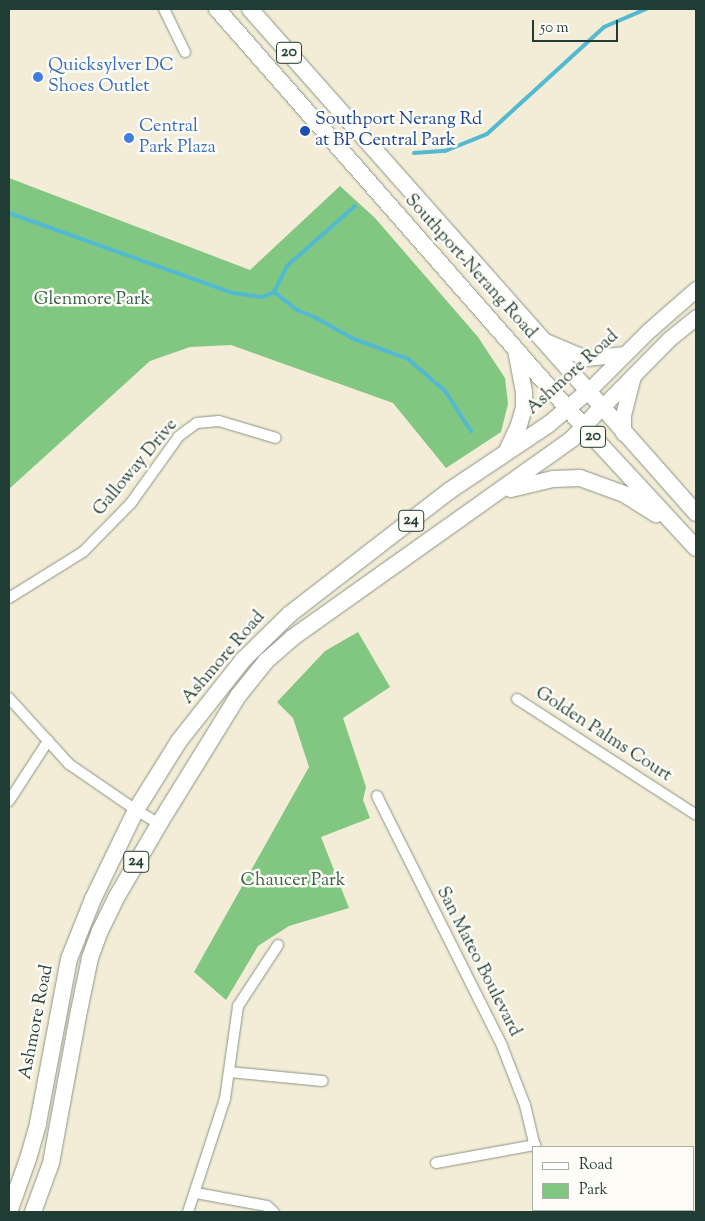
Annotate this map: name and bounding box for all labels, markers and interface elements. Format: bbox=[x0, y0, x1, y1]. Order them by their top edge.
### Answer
scale bar bbox=[535, 10, 621, 42]
text: 50 m bbox=[540, 18, 569, 39]
road number: 20 bbox=[275, 40, 303, 66]
place label: Quicksylver DC Shoes Outlet bbox=[48, 56, 174, 98]
marker: Quicksylver DC Shoes Outlet bbox=[32, 71, 44, 83]
place label: Southport Nerang Rd at BP Central Park bbox=[315, 110, 482, 152]
place label: Central Park Plaza bbox=[139, 117, 216, 160]
marker: Southport Nerang Rd at BP Central Park bbox=[299, 125, 311, 137]
marker: Central Park Plaza bbox=[123, 132, 135, 144]
street label: Southport-Nerang Road bbox=[399, 190, 541, 344]
park label: Glenmore Park bbox=[34, 289, 150, 311]
street label: Ashmore Road bbox=[523, 326, 623, 420]
street label: Galloway Drive bbox=[89, 415, 183, 521]
road number: 20 bbox=[579, 424, 607, 451]
road number: 24 bbox=[397, 508, 425, 534]
street label: Ashmore Road bbox=[178, 607, 270, 709]
street label: Golden Palms Court bbox=[531, 683, 675, 787]
road number: 24 bbox=[122, 849, 150, 876]
park label: Chaucer Park bbox=[240, 870, 346, 892]
street label: San Mateo Boulevard bbox=[431, 883, 525, 1041]
street label: Ashmore Road bbox=[15, 963, 59, 1081]
legend bbox=[532, 1146, 695, 1211]
text: Road bbox=[579, 1155, 613, 1176]
text: Park bbox=[579, 1180, 608, 1201]

